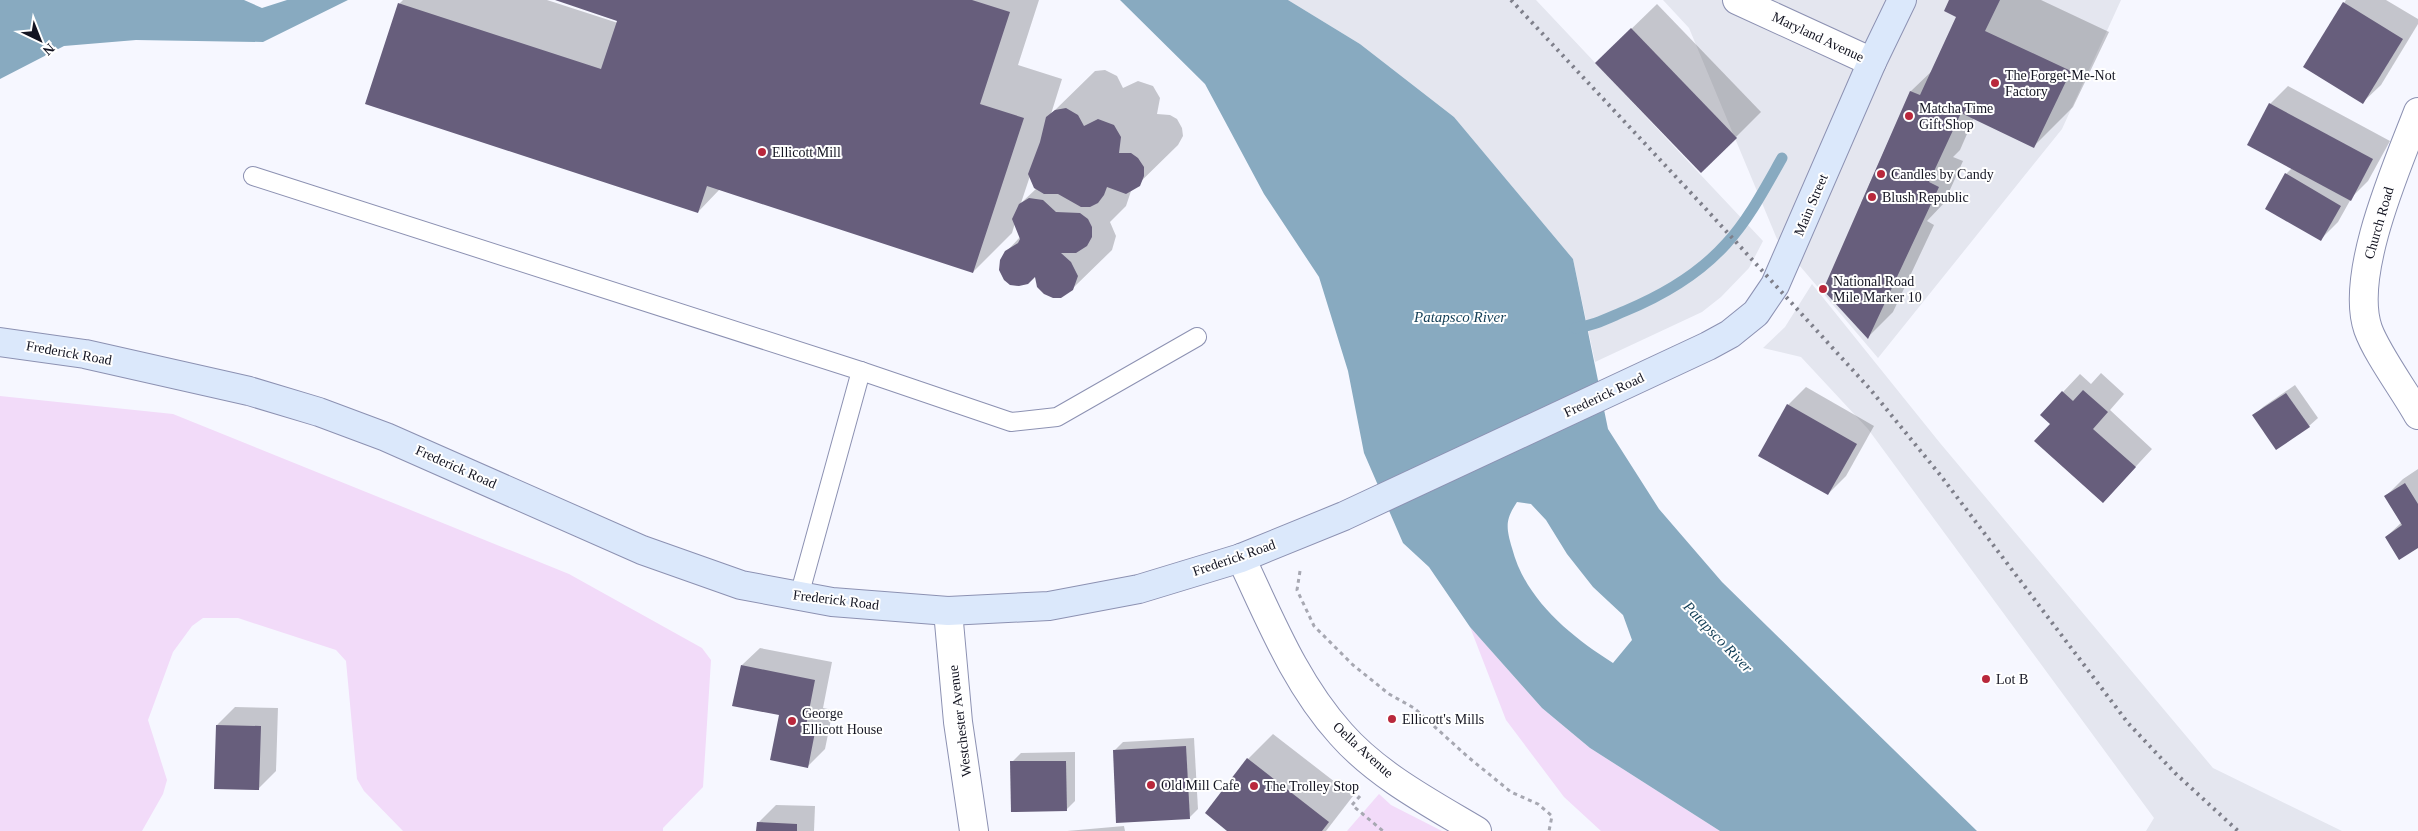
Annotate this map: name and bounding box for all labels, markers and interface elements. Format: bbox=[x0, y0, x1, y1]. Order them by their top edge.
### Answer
street label: Maryland Avenue bbox=[1770, 9, 1866, 65]
north arrow bbox=[15, 15, 65, 65]
text: N bbox=[40, 40, 57, 58]
place label: The Forget-Me-Not Factory bbox=[2005, 68, 2116, 99]
marker: The Forget-Me-Not Factory bbox=[1989, 77, 2001, 89]
place label: Matcha Time Gift Shop bbox=[1919, 101, 1993, 132]
marker: Matcha Time Gift Shop bbox=[1903, 110, 1915, 122]
place label: Ellicott Mill bbox=[772, 145, 841, 160]
marker: Ellicott Mill bbox=[756, 146, 768, 158]
place label: Candles by Candy bbox=[1891, 167, 1994, 182]
marker: Candles by Candy bbox=[1875, 168, 1887, 180]
street label: Main Street bbox=[1791, 172, 1831, 238]
street label: Church Road bbox=[2362, 185, 2396, 261]
place label: Blush Republic bbox=[1882, 190, 1969, 205]
marker: Blush Republic bbox=[1866, 191, 1878, 203]
place label: National Road Mile Marker 10 bbox=[1833, 274, 1922, 305]
marker: National Road Mile Marker 10 bbox=[1817, 283, 1829, 295]
water label: Patapsco River bbox=[1413, 309, 1506, 325]
street label: Frederick Road bbox=[25, 338, 113, 368]
street label: Frederick Road bbox=[1562, 370, 1646, 420]
street label: Frederick Road bbox=[413, 443, 499, 491]
street label: Frederick Road bbox=[1191, 537, 1277, 579]
street label: Frederick Road bbox=[792, 587, 880, 613]
water label: Patapsco River bbox=[1680, 598, 1756, 676]
street label: Westchester Avenue bbox=[946, 664, 974, 778]
place label: Lot B bbox=[1996, 672, 2028, 687]
marker: Lot B bbox=[1980, 673, 1992, 685]
place label: George Ellicott House bbox=[802, 706, 883, 737]
place label: Ellicott's Mills bbox=[1402, 712, 1484, 727]
marker: Ellicott's Mills bbox=[1386, 713, 1398, 725]
marker: George Ellicott House bbox=[786, 715, 798, 727]
street label: Oella Avenue bbox=[1330, 719, 1396, 781]
place label: Old Mill Cafe bbox=[1161, 778, 1240, 793]
marker: Old Mill Cafe bbox=[1145, 779, 1157, 791]
place label: The Trolley Stop bbox=[1264, 779, 1359, 794]
marker: The Trolley Stop bbox=[1248, 780, 1260, 792]

